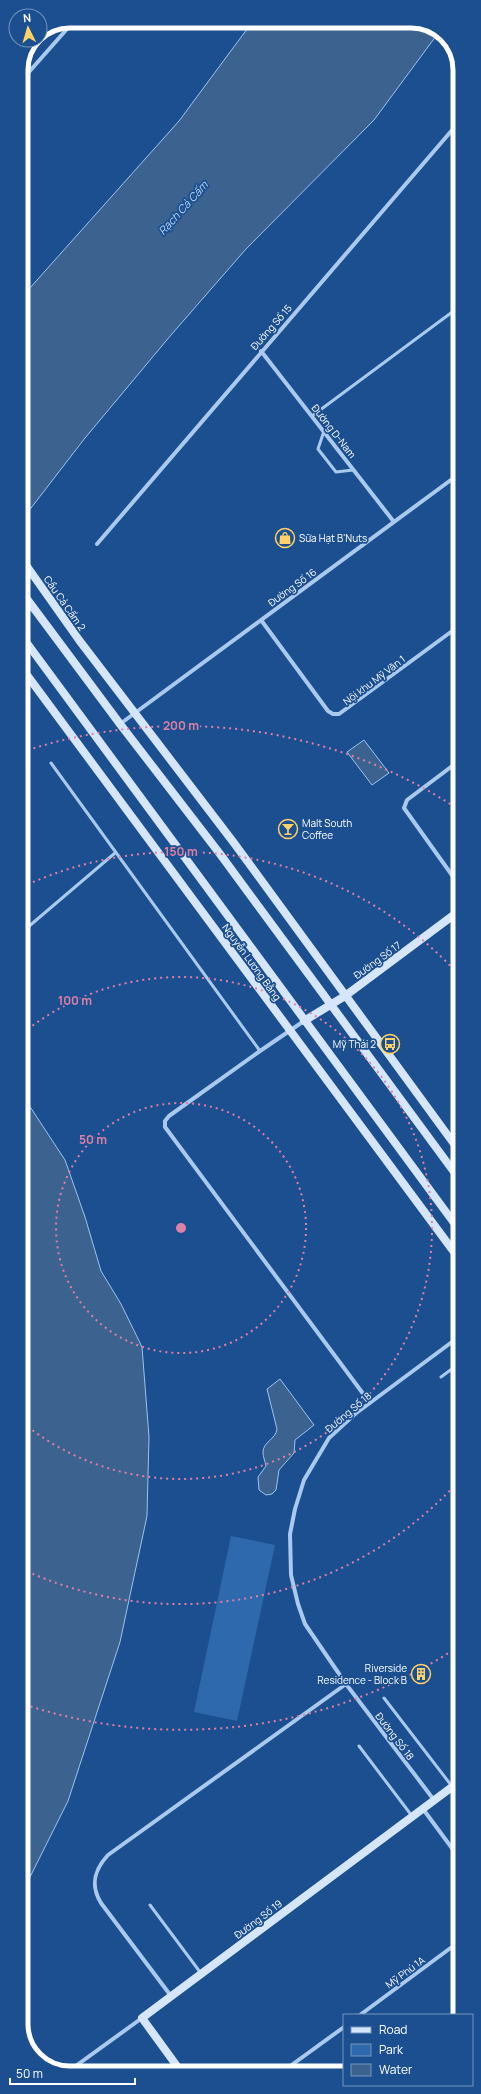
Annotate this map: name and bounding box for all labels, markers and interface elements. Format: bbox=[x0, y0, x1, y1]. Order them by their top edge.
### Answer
north arrow bbox=[8, 8, 48, 48]
text: N bbox=[22, 10, 32, 25]
water label: Rạch Cả Cấm bbox=[155, 177, 211, 238]
street label: Đường Số 15 bbox=[247, 301, 295, 353]
street label: Đường D-Nam bbox=[309, 401, 359, 461]
shop icon: Sữa Hạt B'Nuts bbox=[274, 527, 296, 549]
place label: Sữa Hạt B'Nuts bbox=[299, 531, 367, 545]
street label: Đường Số 16 bbox=[265, 565, 319, 609]
street label: Cầu Cả Cấm 2 bbox=[41, 573, 89, 634]
street label: Nội khu Mỹ Văn 1 bbox=[340, 652, 408, 708]
text: 200 m bbox=[163, 717, 199, 734]
place label: Malt South Coffee bbox=[302, 816, 352, 842]
bar icon: Malt South Coffee bbox=[277, 818, 299, 840]
text: 150 m bbox=[164, 843, 198, 860]
street label: Nguyễn Lương Bằng bbox=[219, 921, 285, 1003]
street label: Đường Số 17 bbox=[350, 938, 404, 982]
text: 100 m bbox=[58, 992, 92, 1009]
bus stop icon: Mỹ Thái 2 bbox=[379, 1033, 401, 1055]
place label: Mỹ Thái 2 bbox=[333, 1037, 376, 1051]
text: 50 m bbox=[79, 1131, 107, 1148]
centre of rings bbox=[174, 1221, 188, 1235]
street label: Đường Số 18 bbox=[322, 1388, 374, 1435]
place label: Riverside Residence - Block B bbox=[317, 1661, 407, 1687]
building icon: Riverside Residence - Block B bbox=[410, 1663, 432, 1685]
street label: Đường Số 18 bbox=[372, 1709, 418, 1763]
street label: Đường Số 19 bbox=[231, 1896, 285, 1942]
street label: Mỹ Phú 1A bbox=[382, 1952, 428, 1991]
legend bbox=[343, 2014, 473, 2086]
text: Road bbox=[379, 2021, 407, 2038]
text: Park bbox=[379, 2041, 404, 2058]
scale bar bbox=[10, 2060, 135, 2086]
text: Water bbox=[379, 2061, 413, 2078]
text: 50 m bbox=[16, 2065, 43, 2082]

